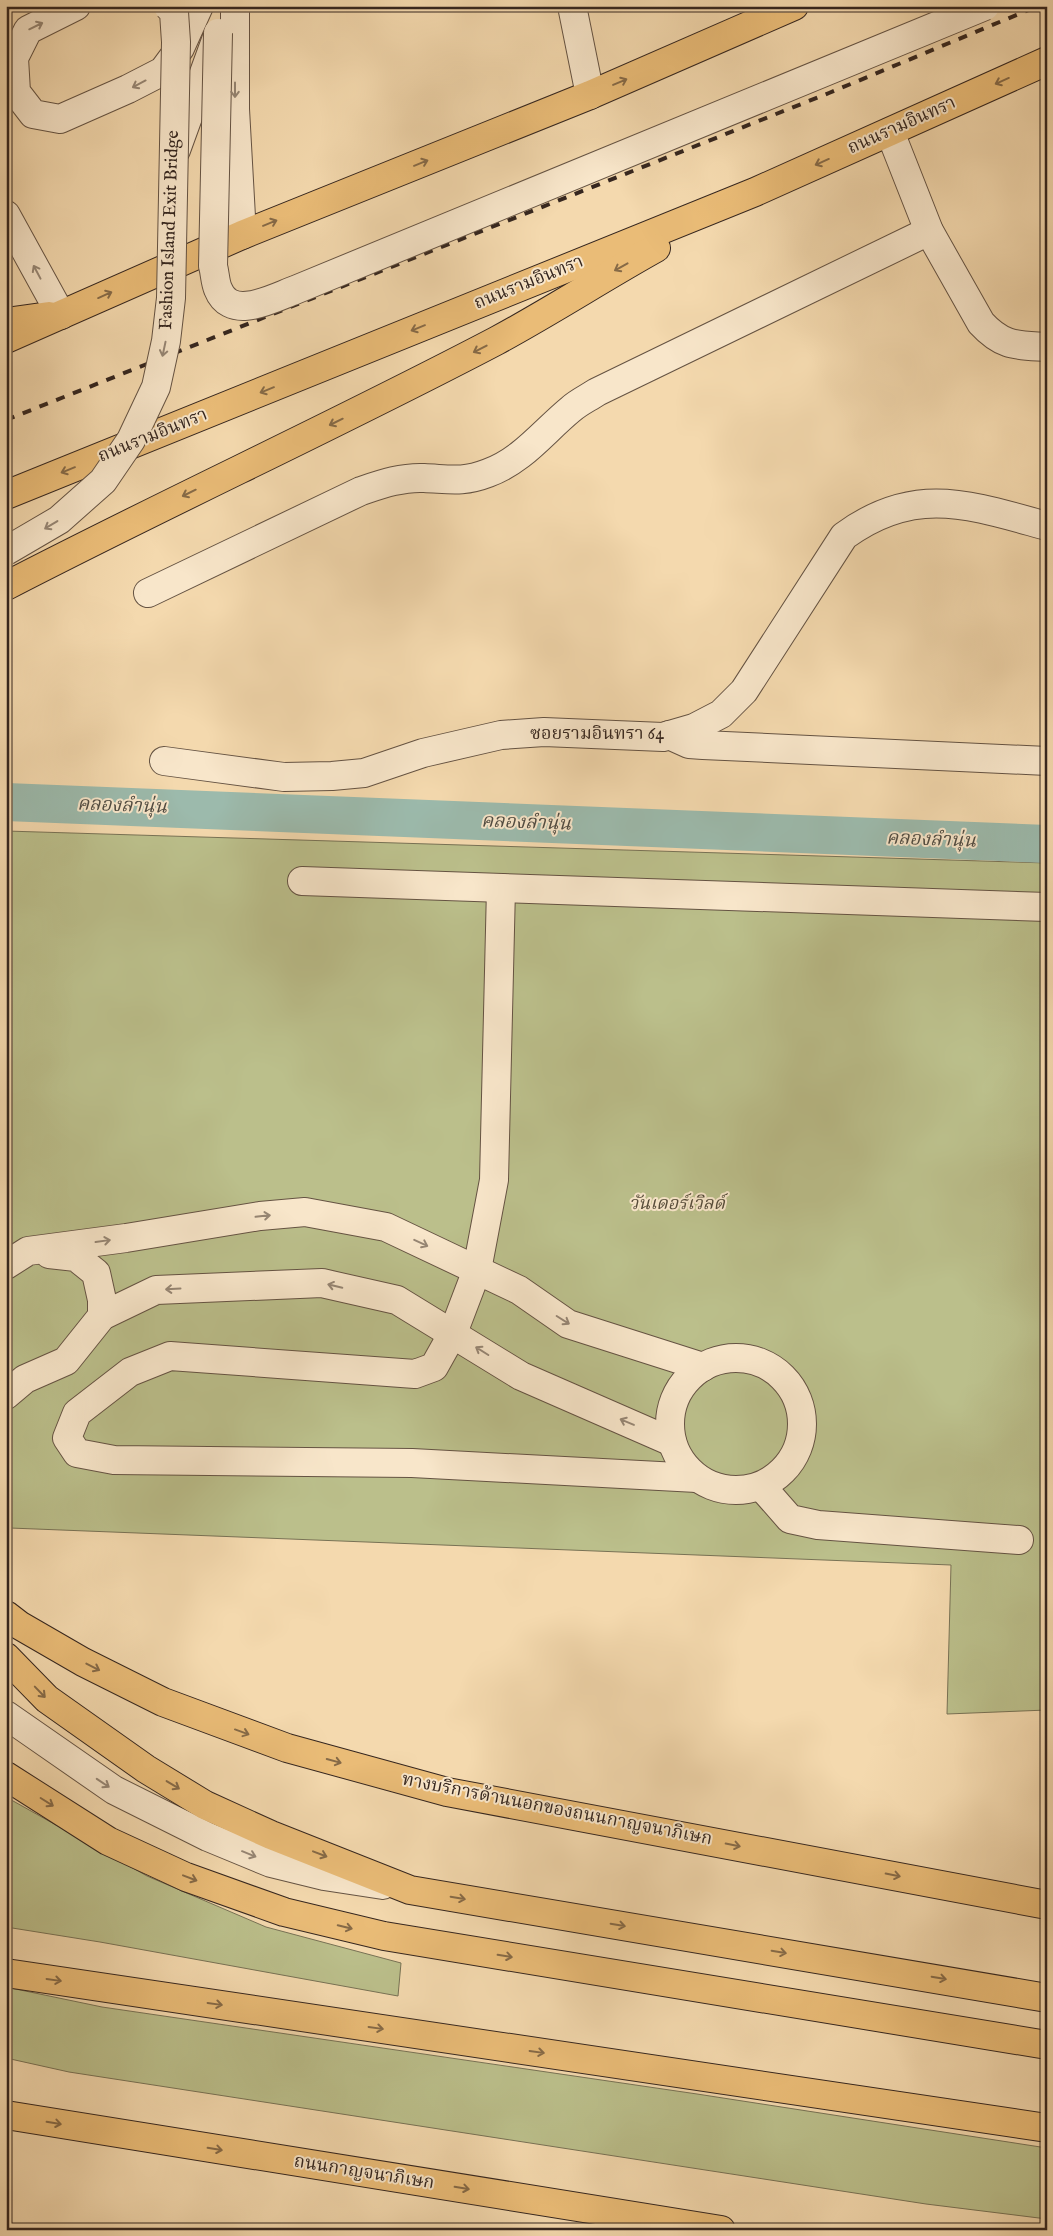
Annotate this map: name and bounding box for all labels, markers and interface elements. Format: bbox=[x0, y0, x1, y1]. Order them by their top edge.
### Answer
one-way arrow bbox=[28, 21, 43, 30]
one-way arrow bbox=[612, 76, 627, 86]
one-way arrow bbox=[995, 76, 1010, 86]
one-way arrow bbox=[132, 79, 147, 89]
one-way arrow bbox=[230, 82, 240, 98]
street label: ถนนรามอินทรา bbox=[844, 92, 960, 160]
street label: Fashion Island Exit Bridge bbox=[155, 130, 185, 330]
one-way arrow bbox=[413, 157, 428, 167]
one-way arrow bbox=[815, 157, 830, 167]
one-way arrow bbox=[262, 218, 277, 228]
street label: ถนนรามอินทรา bbox=[471, 251, 587, 315]
one-way arrow bbox=[614, 263, 629, 273]
one-way arrow bbox=[32, 264, 42, 279]
one-way arrow bbox=[97, 290, 112, 299]
one-way arrow bbox=[411, 324, 426, 334]
one-way arrow bbox=[159, 341, 168, 357]
one-way arrow bbox=[473, 344, 488, 354]
one-way arrow bbox=[260, 385, 275, 395]
street label: ถนนรามอินทรา bbox=[95, 404, 211, 468]
one-way arrow bbox=[328, 417, 343, 427]
one-way arrow bbox=[61, 466, 76, 476]
one-way arrow bbox=[182, 489, 197, 498]
one-way arrow bbox=[45, 520, 59, 530]
street label: ซอยรามอินทรา 64 bbox=[530, 723, 664, 746]
water label: คลองลำนุ่น bbox=[77, 792, 168, 820]
water label: คลองลำนุ่น bbox=[481, 809, 572, 837]
water label: คลองลำนุ่น bbox=[886, 826, 977, 854]
park label: วันเดอร์เวิลด์ bbox=[629, 1192, 729, 1216]
one-way arrow bbox=[255, 1211, 271, 1221]
one-way arrow bbox=[95, 1236, 111, 1246]
one-way arrow bbox=[413, 1239, 428, 1248]
one-way arrow bbox=[327, 1281, 343, 1290]
one-way arrow bbox=[165, 1285, 181, 1294]
one-way arrow bbox=[556, 1315, 570, 1325]
one-way arrow bbox=[475, 1346, 489, 1356]
one-way arrow bbox=[620, 1417, 635, 1427]
one-way arrow bbox=[85, 1663, 100, 1672]
one-way arrow bbox=[34, 1685, 46, 1697]
one-way arrow bbox=[233, 1728, 249, 1737]
one-way arrow bbox=[326, 1757, 342, 1766]
street label: ทางบริการด้านนอกของถนนกาญจนาภิเษก bbox=[400, 1769, 714, 1851]
one-way arrow bbox=[96, 1778, 110, 1788]
one-way arrow bbox=[165, 1781, 179, 1791]
one-way arrow bbox=[40, 1797, 54, 1808]
one-way arrow bbox=[724, 1841, 740, 1851]
one-way arrow bbox=[241, 1850, 256, 1859]
one-way arrow bbox=[312, 1850, 327, 1860]
one-way arrow bbox=[884, 1871, 900, 1881]
one-way arrow bbox=[182, 1874, 197, 1883]
one-way arrow bbox=[450, 1893, 466, 1903]
one-way arrow bbox=[610, 1920, 626, 1930]
one-way arrow bbox=[337, 1922, 353, 1932]
one-way arrow bbox=[770, 1947, 786, 1957]
one-way arrow bbox=[496, 1952, 512, 1962]
one-way arrow bbox=[931, 1974, 947, 1984]
one-way arrow bbox=[46, 1976, 62, 1986]
one-way arrow bbox=[207, 2000, 223, 2010]
one-way arrow bbox=[368, 2024, 384, 2034]
one-way arrow bbox=[528, 2048, 544, 2058]
one-way arrow bbox=[46, 2119, 62, 2129]
one-way arrow bbox=[206, 2144, 222, 2154]
street label: ถนนกาญจนาภิเษก bbox=[292, 2151, 436, 2195]
one-way arrow bbox=[453, 2184, 469, 2194]

